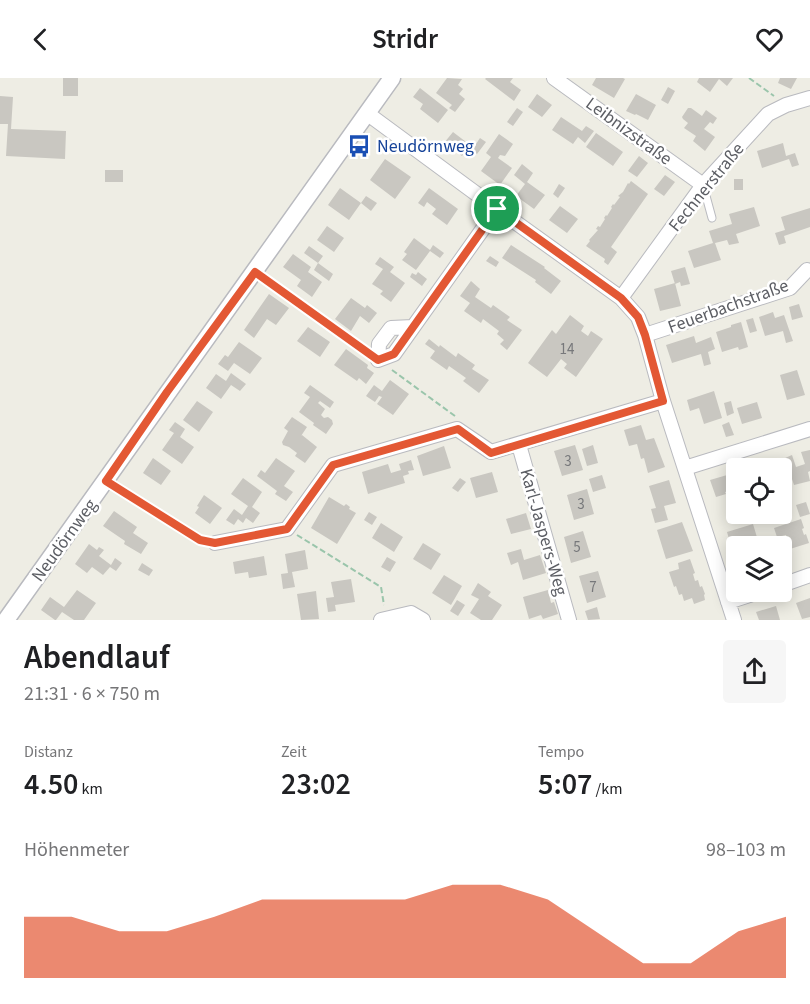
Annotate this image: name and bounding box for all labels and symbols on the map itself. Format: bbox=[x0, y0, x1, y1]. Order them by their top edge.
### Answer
street label: Leibnizstraße bbox=[580, 92, 677, 171]
bus stop icon: Neudörnweg bbox=[346, 133, 372, 159]
place label: Neudörnweg bbox=[377, 134, 474, 159]
street label: Fechnerstraße bbox=[663, 137, 750, 237]
pin bbox=[471, 183, 522, 234]
street label: Feuerbachstraße bbox=[664, 273, 792, 340]
house number: 14 bbox=[560, 339, 575, 360]
house number: 3 bbox=[564, 451, 572, 472]
street label: Karl-Jaspers-Weg bbox=[513, 466, 574, 599]
street label: Neudörnweg bbox=[26, 494, 103, 587]
house number: 3 bbox=[577, 494, 585, 515]
house number: 5 bbox=[573, 537, 581, 558]
house number: 7 bbox=[589, 577, 597, 598]

